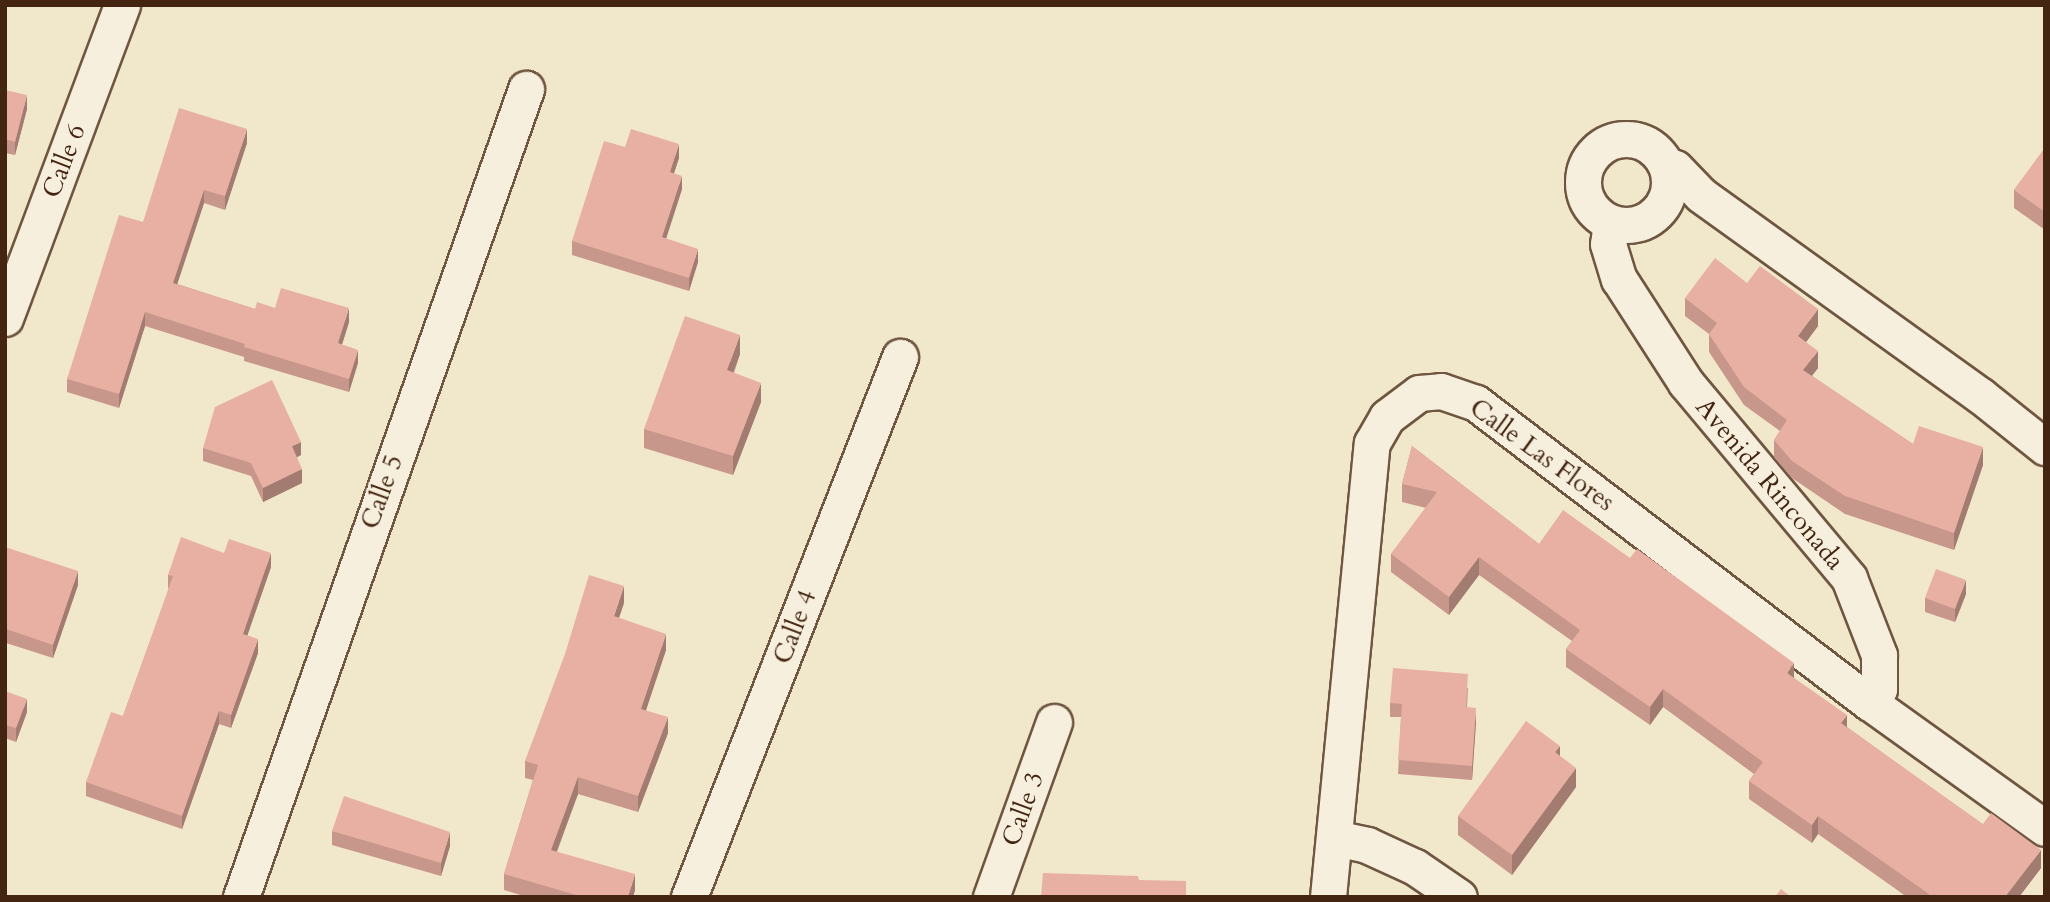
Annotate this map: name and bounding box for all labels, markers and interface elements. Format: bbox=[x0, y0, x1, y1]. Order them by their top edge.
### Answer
street label: Calle 6 bbox=[36, 120, 92, 202]
street label: Calle Las Flores bbox=[1464, 392, 1620, 518]
street label: Avenida Rinconada bbox=[1689, 392, 1851, 576]
street label: Calle 5 bbox=[354, 451, 410, 533]
street label: Calle 4 bbox=[767, 586, 823, 668]
street label: Calle 3 bbox=[995, 768, 1051, 850]

